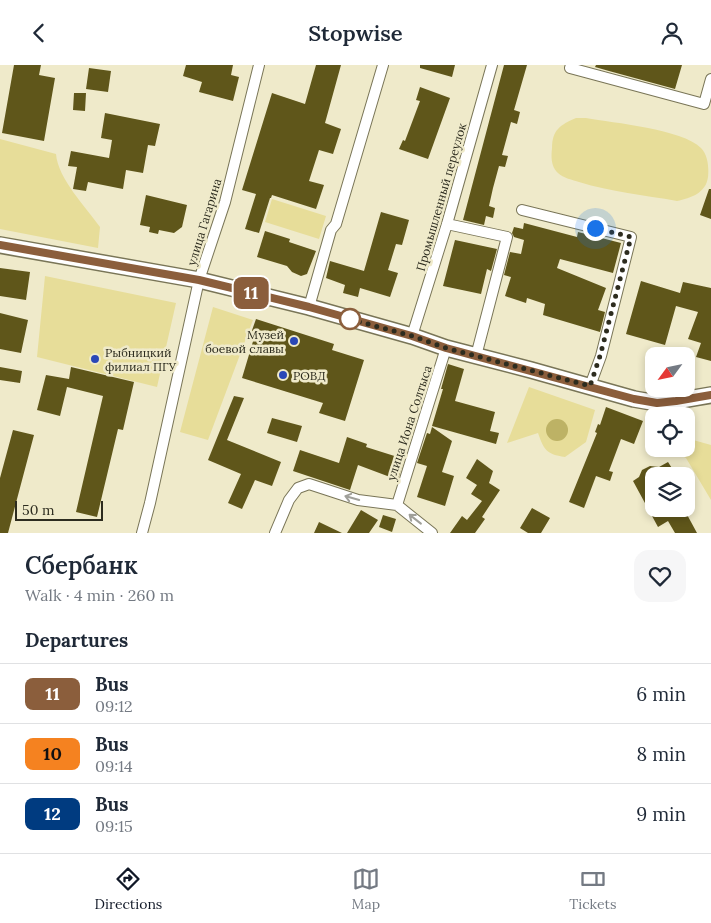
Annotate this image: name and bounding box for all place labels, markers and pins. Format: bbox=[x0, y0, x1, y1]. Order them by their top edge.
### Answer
unlabelled marker bbox=[339, 308, 361, 330]
place label: Музей боевой славы bbox=[205, 327, 284, 356]
marker: Музей боевой славы bbox=[288, 335, 300, 347]
place label: Рыбницкий филиал ПГУ bbox=[105, 345, 177, 374]
marker: Рыбницкий филиал ПГУ bbox=[89, 353, 101, 365]
place label: РОВД bbox=[293, 368, 325, 383]
marker: РОВД bbox=[277, 369, 289, 381]

